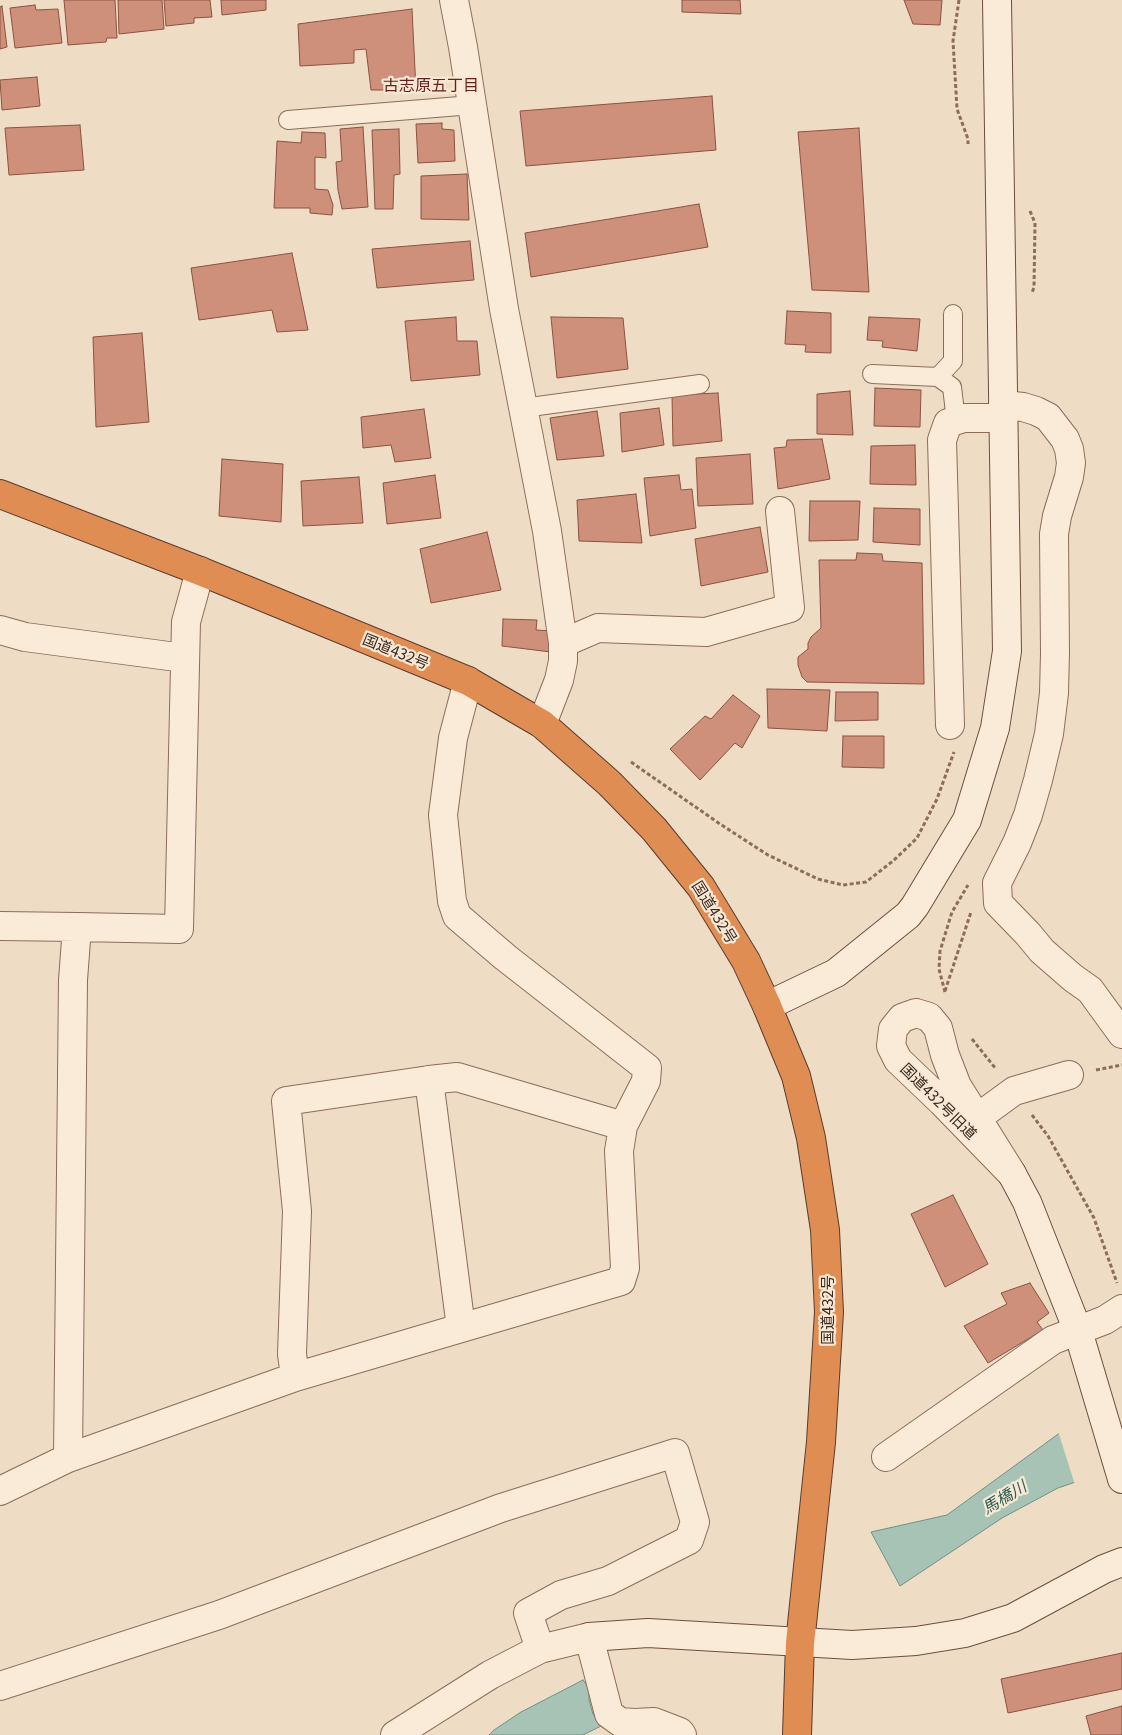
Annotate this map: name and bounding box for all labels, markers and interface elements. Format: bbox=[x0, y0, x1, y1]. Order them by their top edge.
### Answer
district label: 古志原五丁目 bbox=[383, 75, 479, 95]
street label: 国道432号 bbox=[360, 630, 432, 672]
street label: 国道432号 bbox=[689, 878, 741, 946]
street label: 国道432号旧道 bbox=[897, 1059, 981, 1143]
street label: 国道432号 bbox=[818, 1275, 836, 1345]
water label: 馬橋川 bbox=[978, 1476, 1030, 1518]

